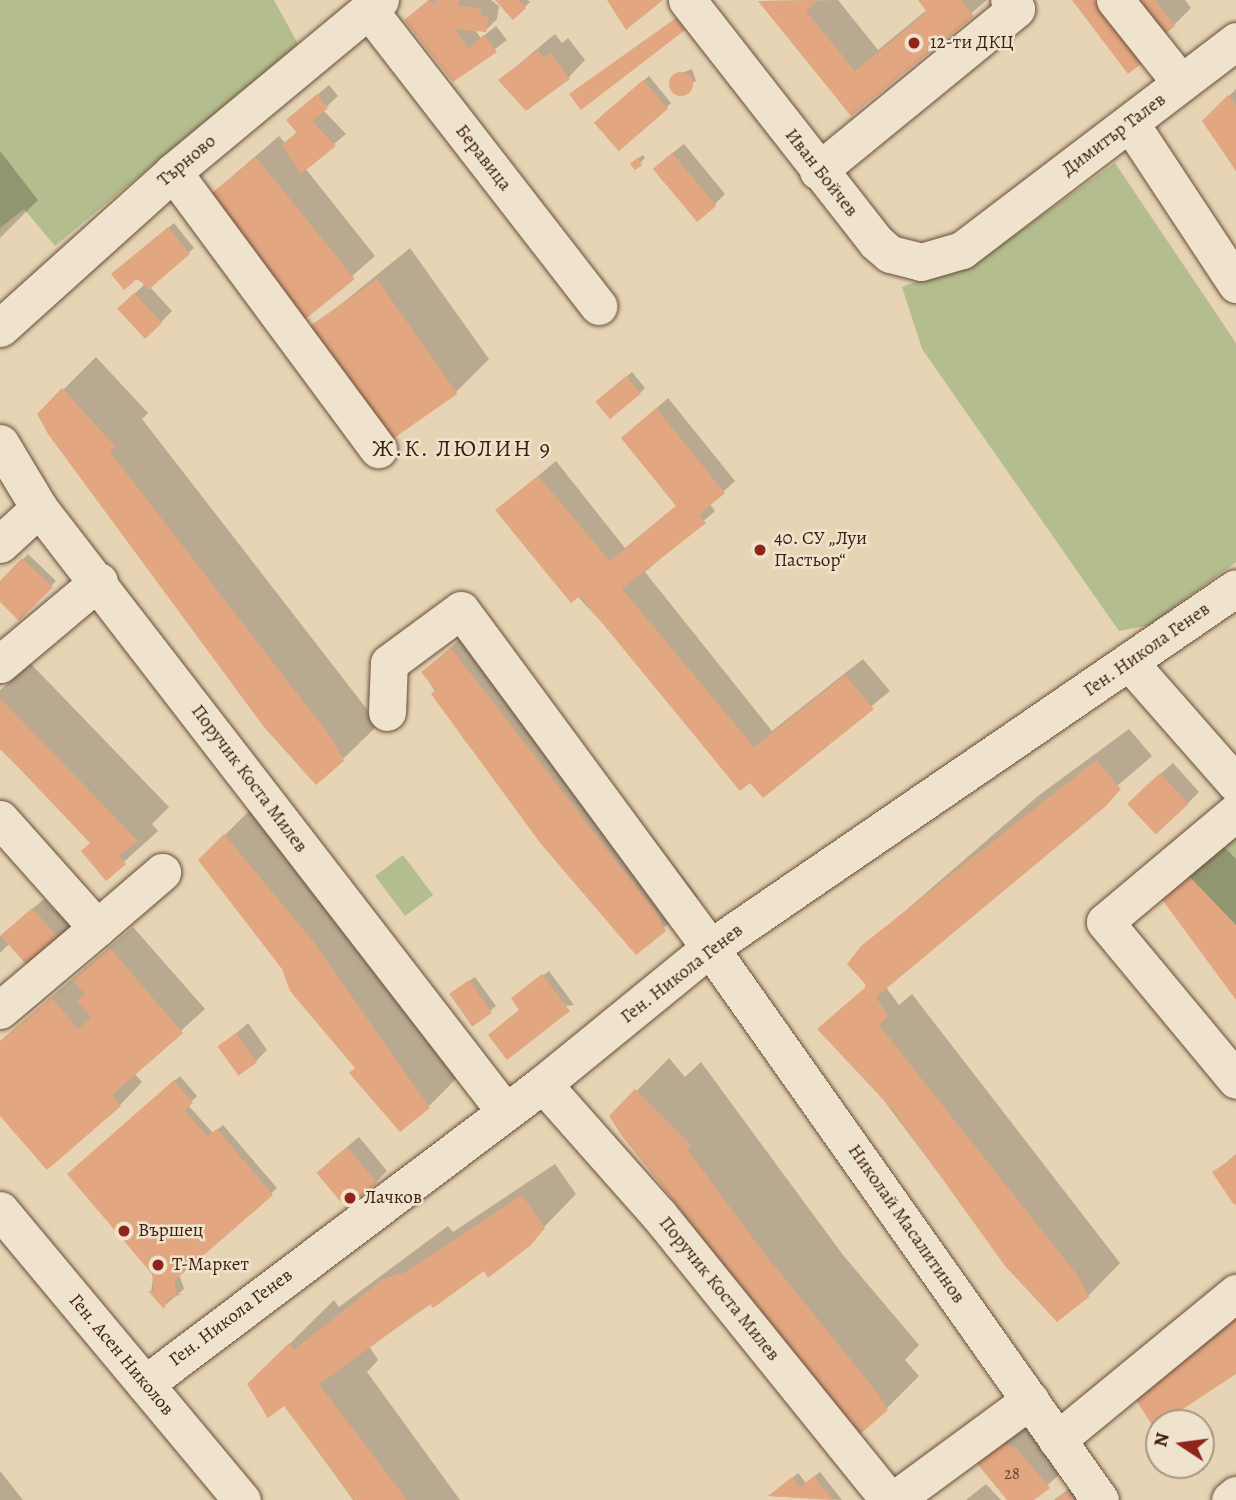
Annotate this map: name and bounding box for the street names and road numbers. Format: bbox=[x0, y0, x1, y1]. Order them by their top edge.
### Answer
street label: Димитър Талев bbox=[1058, 89, 1170, 181]
street label: Беравица bbox=[450, 120, 516, 196]
street label: Иван Бойчев bbox=[780, 124, 862, 222]
street label: Търново bbox=[153, 130, 221, 192]
street label: Ген. Никола Генев bbox=[1079, 598, 1215, 702]
street label: Поручик Коста Милев bbox=[186, 701, 312, 857]
street label: Ген. Никола Генев bbox=[616, 919, 748, 1029]
street label: Николай Масалитинов bbox=[843, 1140, 969, 1308]
street label: Поручик Коста Милев bbox=[654, 1212, 784, 1366]
street label: Ген. Никола Генев bbox=[165, 1264, 297, 1372]
street label: Ген. Асен Николов bbox=[63, 1289, 179, 1421]

